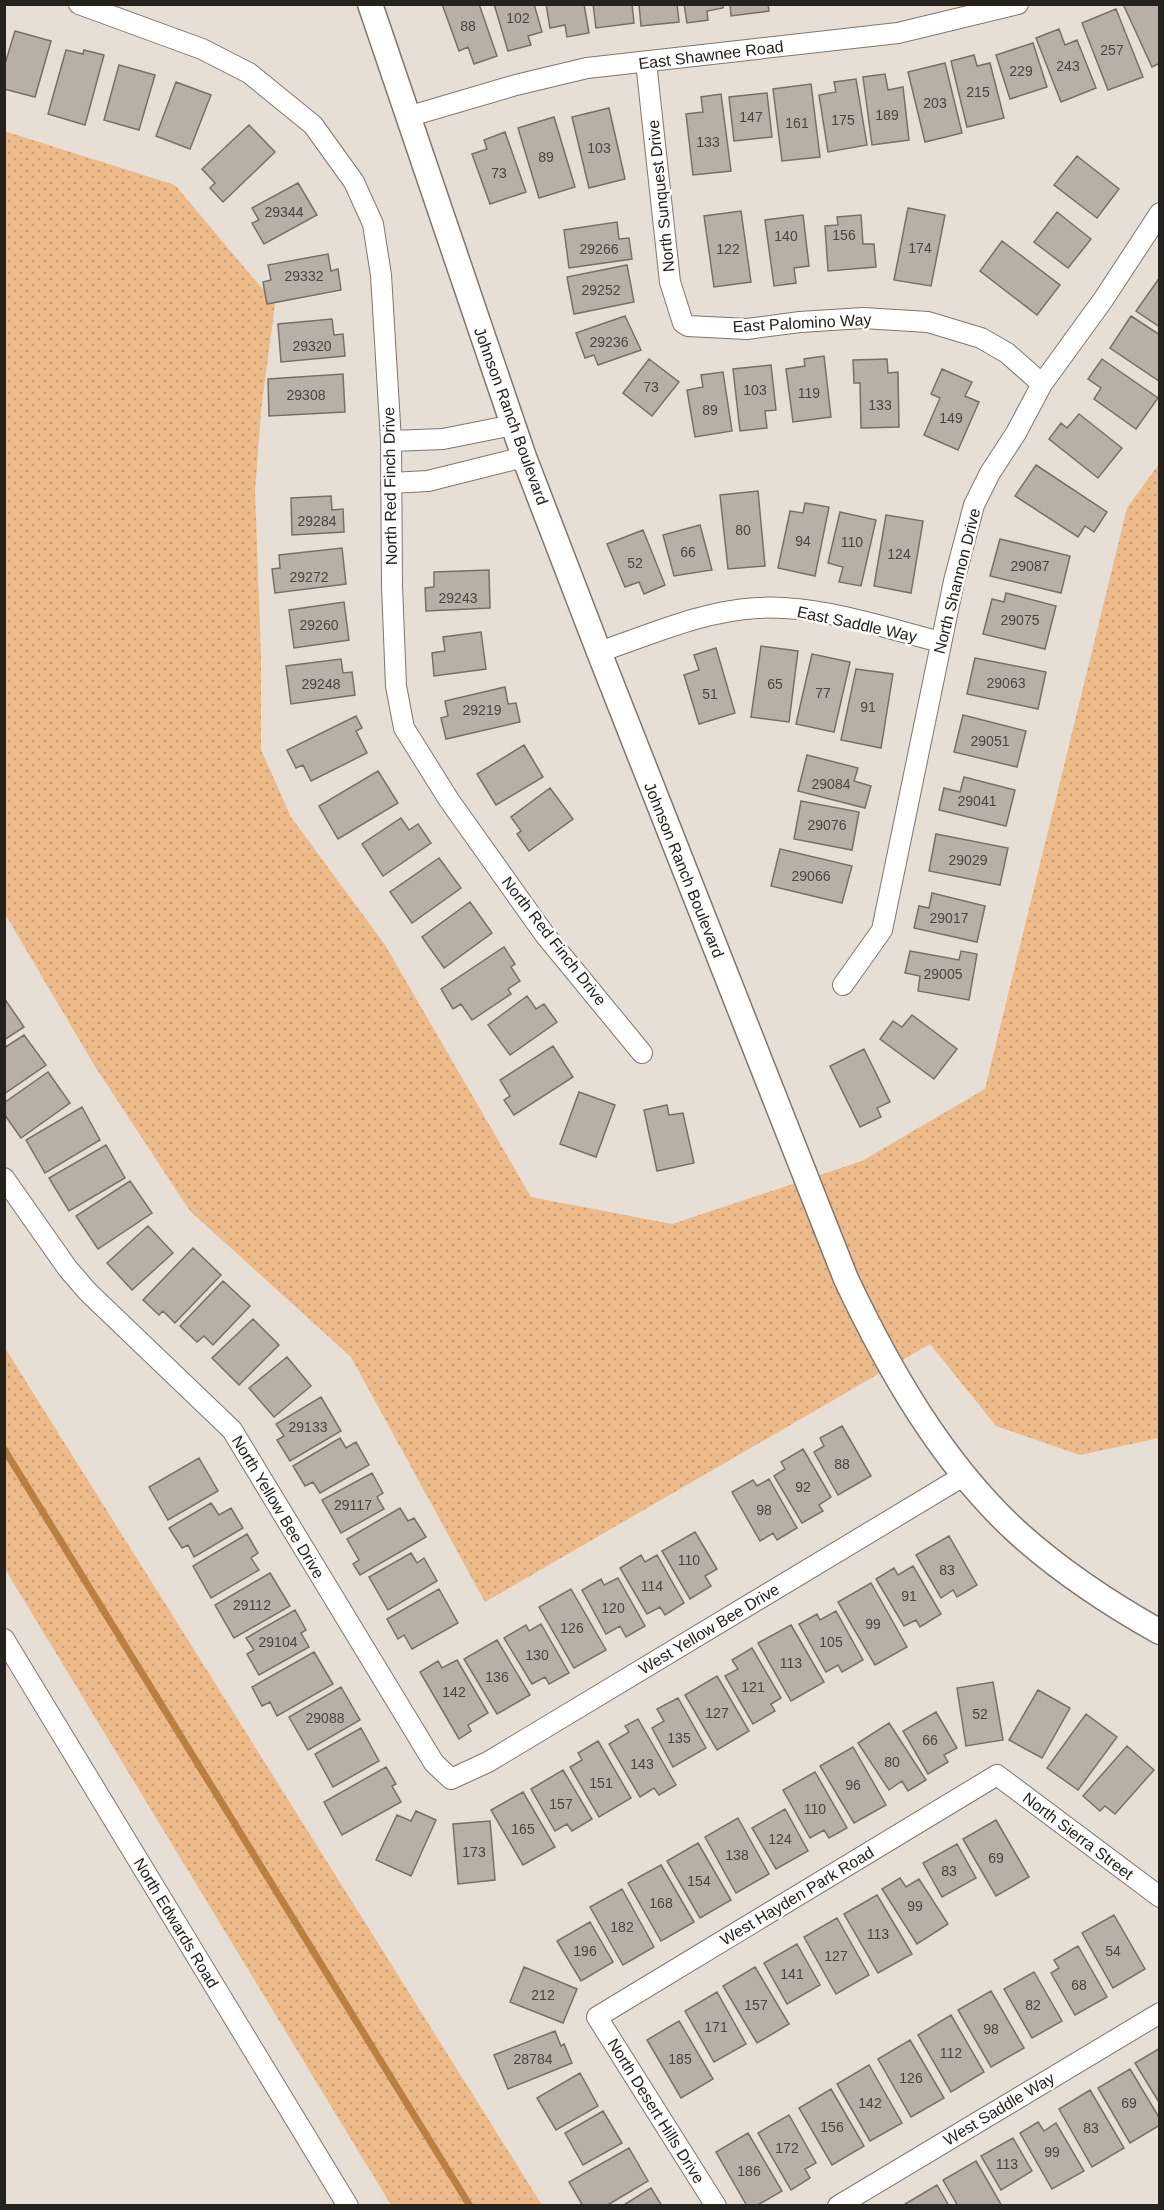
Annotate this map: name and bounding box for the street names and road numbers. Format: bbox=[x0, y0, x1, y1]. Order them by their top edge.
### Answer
street label: East Shawnee Road bbox=[638, 38, 784, 72]
street label: North Sunquest Drive bbox=[645, 119, 677, 273]
street label: East Palomino Way bbox=[732, 311, 872, 335]
street label: Johnson Ranch Boulevard bbox=[471, 325, 551, 507]
street label: North Red Finch Drive bbox=[380, 407, 400, 565]
street label: North Shannon Drive bbox=[931, 506, 983, 656]
street label: East Saddle Way bbox=[795, 603, 919, 645]
street label: Johnson Ranch Boulevard bbox=[641, 780, 727, 960]
street label: North Red Finch Drive bbox=[499, 873, 609, 1009]
street label: North Yellow Bee Drive bbox=[229, 1432, 327, 1582]
street label: West Yellow Bee Drive bbox=[636, 1580, 782, 1678]
street label: North Sierra Street bbox=[1020, 1789, 1137, 1883]
street label: West Hayden Park Road bbox=[717, 1843, 877, 1949]
street label: North Edwards Road bbox=[130, 1855, 222, 1991]
street label: North Desert Hills Drive bbox=[605, 2036, 708, 2186]
street label: West Saddle Way bbox=[941, 2069, 1057, 2149]

